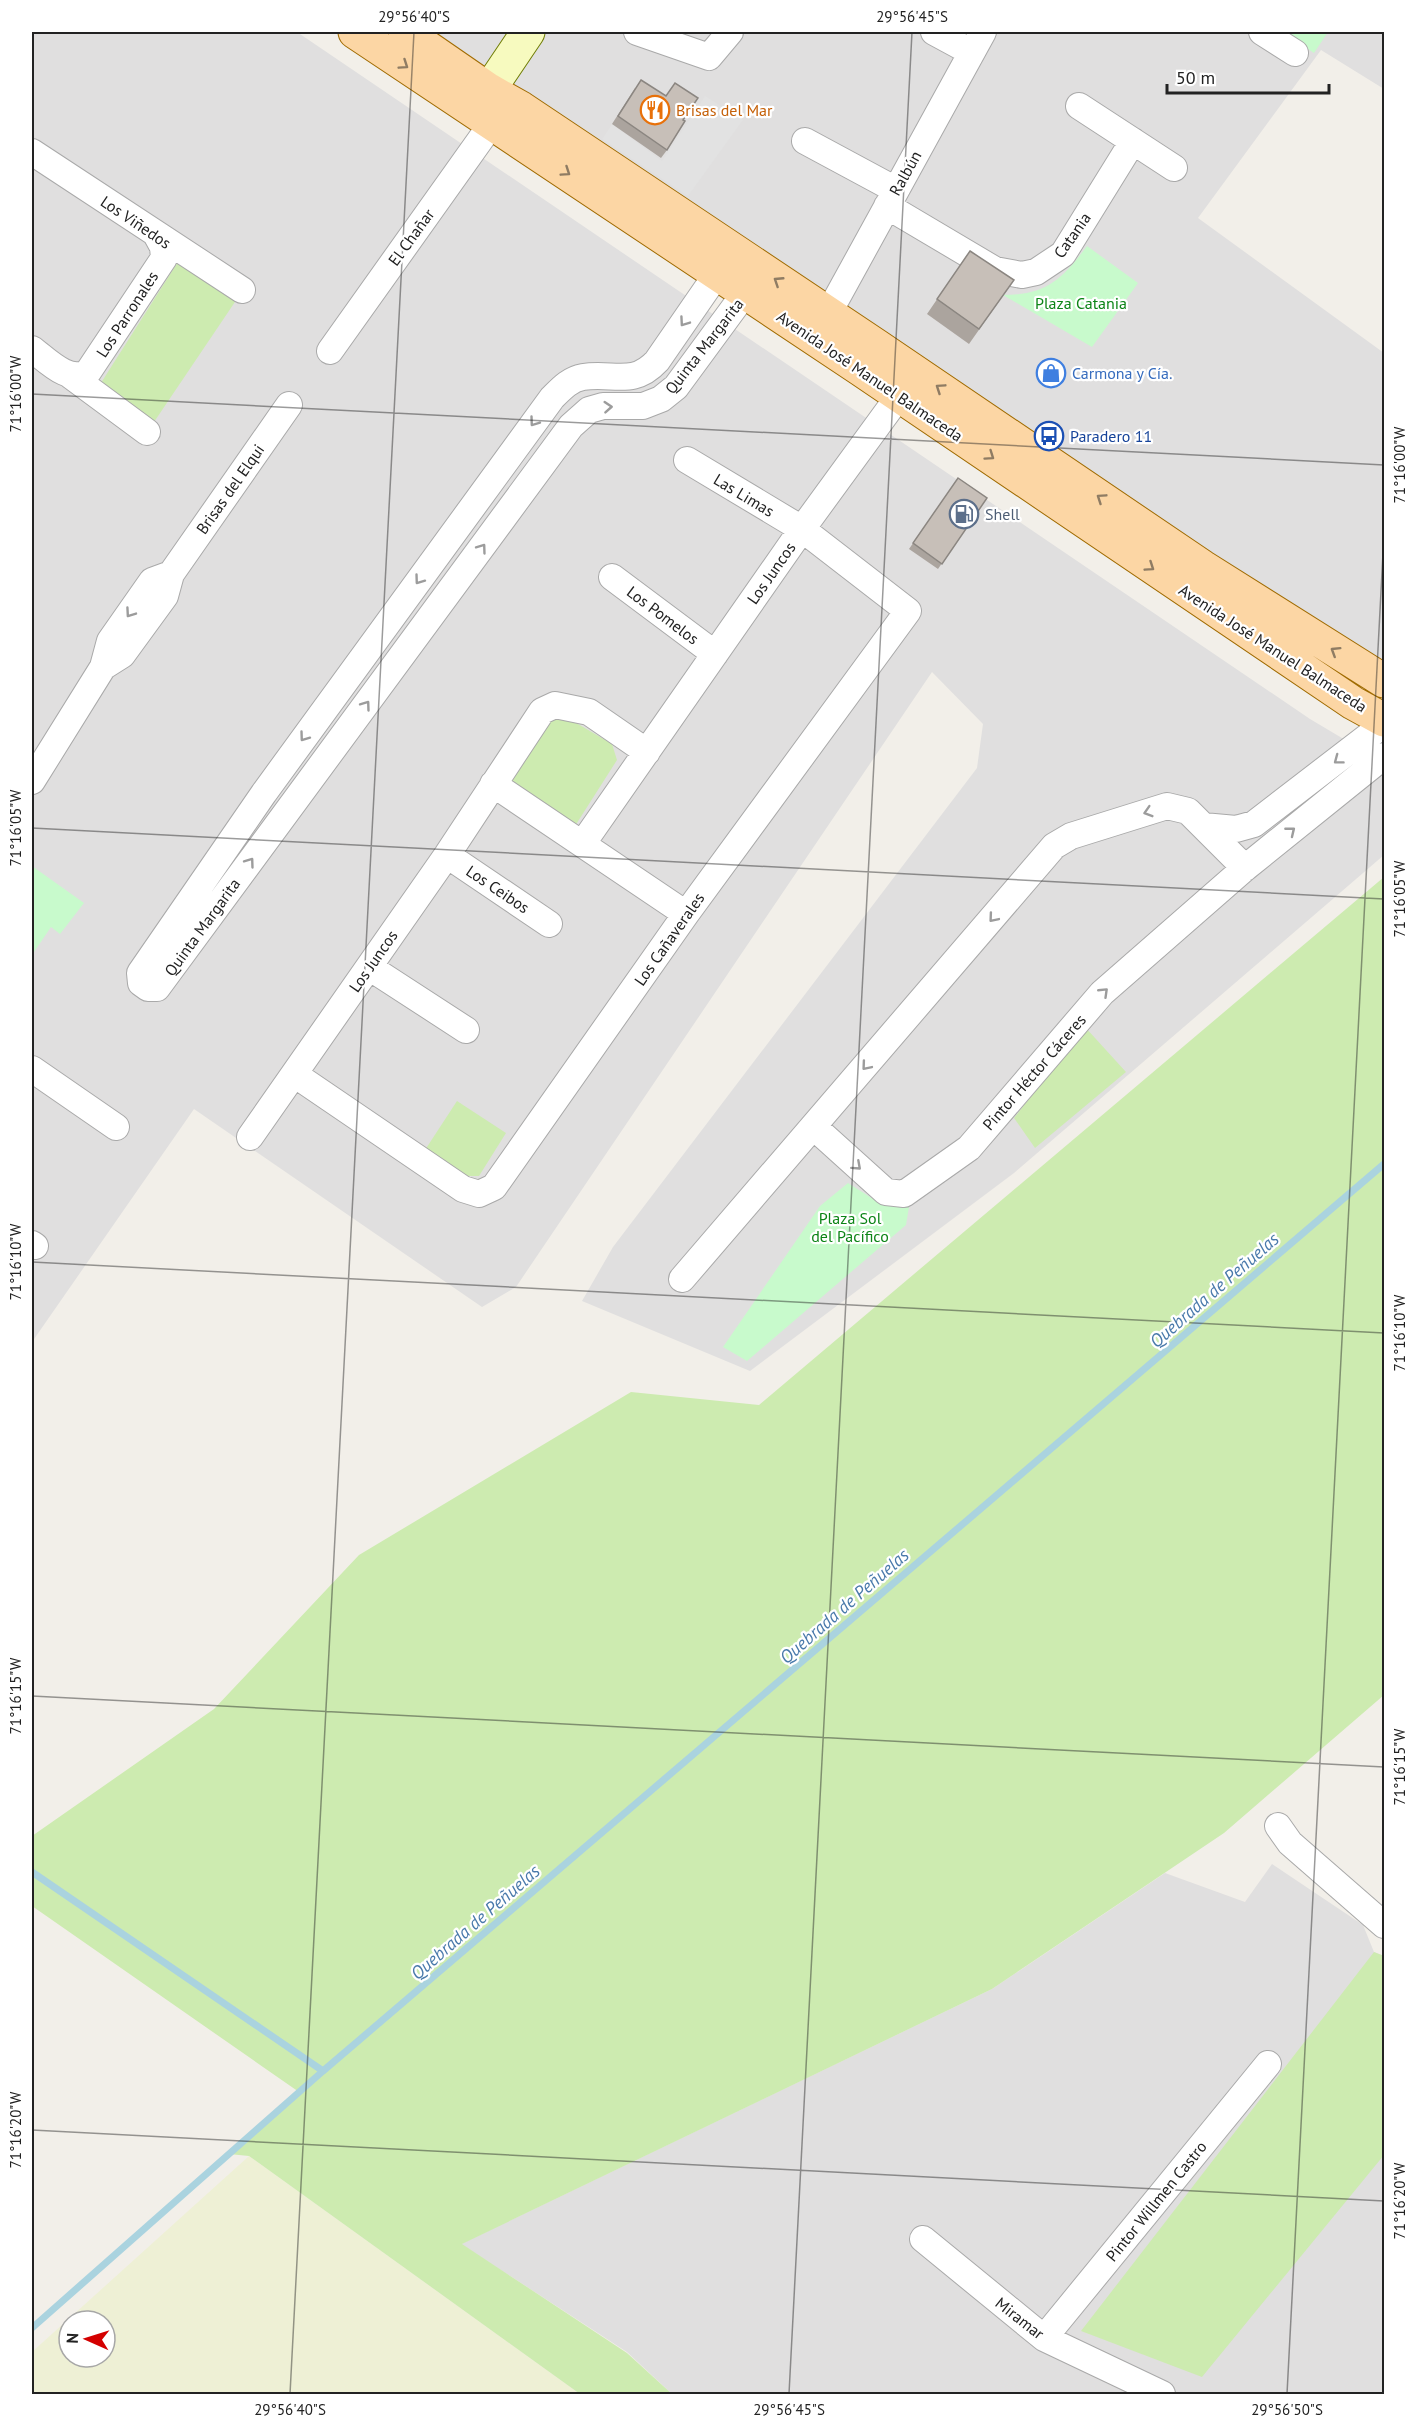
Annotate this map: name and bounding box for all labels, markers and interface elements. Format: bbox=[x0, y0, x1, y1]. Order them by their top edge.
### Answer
text: 29°56'40"S bbox=[378, 7, 450, 26]
text: 29°56'45"S bbox=[876, 7, 948, 26]
one-way arrow bbox=[397, 57, 408, 68]
scale bar bbox=[1167, 57, 1329, 95]
text: 50 m bbox=[1176, 66, 1215, 89]
restaurant icon: Brisas del Mar bbox=[639, 94, 671, 126]
place label: Brisas del Mar bbox=[676, 100, 773, 120]
street label: Ralbún bbox=[885, 147, 925, 199]
one-way arrow bbox=[560, 165, 571, 176]
street label: Los Viñedos bbox=[97, 191, 175, 253]
street label: El Chañar bbox=[384, 204, 439, 269]
street label: Catania bbox=[1049, 208, 1095, 262]
street label: Los Parronales bbox=[92, 267, 162, 361]
one-way arrow bbox=[773, 277, 784, 288]
park label: Plaza Catania bbox=[1035, 293, 1127, 313]
street label: Quinta Margarita bbox=[660, 294, 748, 398]
street label: Avenida José Manuel Balmaceda bbox=[773, 306, 967, 446]
one-way arrow bbox=[680, 316, 691, 327]
text: 71°16'00"W bbox=[6, 355, 25, 432]
shop icon: Carmona y Cía. bbox=[1035, 357, 1067, 389]
place label: Carmona y Cía. bbox=[1072, 363, 1172, 383]
one-way arrow bbox=[936, 384, 947, 395]
one-way arrow bbox=[604, 400, 613, 413]
one-way arrow bbox=[530, 416, 541, 427]
bus stop icon: Paradero 11 bbox=[1033, 420, 1065, 452]
place label: Paradero 11 bbox=[1070, 426, 1152, 446]
text: 71°16'00"W bbox=[1390, 426, 1409, 503]
street label: Brisas del Elqui bbox=[192, 440, 268, 538]
one-way arrow bbox=[983, 449, 994, 460]
street label: Las Limas bbox=[710, 469, 778, 521]
one-way arrow bbox=[1097, 494, 1108, 505]
fuel station icon: Shell bbox=[948, 498, 980, 530]
place label: Shell bbox=[985, 504, 1020, 524]
street label: Los Juncos bbox=[742, 538, 800, 608]
one-way arrow bbox=[474, 543, 485, 554]
one-way arrow bbox=[1144, 560, 1155, 571]
one-way arrow bbox=[415, 573, 426, 584]
street label: Avenida José Manuel Balmaceda bbox=[1175, 580, 1371, 716]
street label: Los Pomelos bbox=[623, 581, 703, 649]
one-way arrow bbox=[126, 606, 137, 617]
one-way arrow bbox=[1331, 646, 1341, 658]
one-way arrow bbox=[359, 700, 370, 711]
one-way arrow bbox=[300, 731, 311, 742]
one-way arrow bbox=[1334, 753, 1345, 764]
text: 71°16'05"W bbox=[6, 789, 25, 866]
one-way arrow bbox=[1143, 805, 1154, 817]
one-way arrow bbox=[1284, 828, 1295, 839]
one-way arrow bbox=[243, 857, 254, 868]
text: 71°16'05"W bbox=[1390, 860, 1409, 937]
street label: Los Ceibos bbox=[463, 861, 534, 918]
street label: Quinta Margarita bbox=[160, 874, 244, 980]
street label: Los Cañaverales bbox=[630, 888, 709, 989]
one-way arrow bbox=[989, 911, 1000, 922]
street label: Los Juncos bbox=[344, 926, 402, 996]
one-way arrow bbox=[1096, 989, 1107, 1000]
street label: Pintor Héctor Cáceres bbox=[978, 1010, 1090, 1134]
one-way arrow bbox=[862, 1059, 873, 1070]
one-way arrow bbox=[851, 1159, 861, 1170]
park label: Plaza Sol del Pacífico bbox=[811, 1208, 889, 1246]
text: 71°16'10"W bbox=[6, 1223, 25, 1300]
water label: Quebrada de Peñuelas bbox=[1145, 1227, 1284, 1352]
text: 71°16'10"W bbox=[1390, 1294, 1409, 1371]
water label: Quebrada de Peñuelas bbox=[775, 1543, 914, 1668]
text: 71°16'15"W bbox=[6, 1657, 25, 1734]
text: 71°16'15"W bbox=[1390, 1728, 1409, 1805]
water label: Quebrada de Peñuelas bbox=[406, 1859, 545, 1984]
text: 71°16'20"W bbox=[6, 2091, 25, 2168]
street label: Pintor Willmen Castro bbox=[1101, 2137, 1211, 2265]
text: 71°16'20"W bbox=[1390, 2162, 1409, 2239]
street label: Miramar bbox=[992, 2293, 1049, 2344]
north arrow bbox=[57, 2309, 117, 2369]
text: N bbox=[62, 2332, 82, 2344]
text: 29°56'40"S bbox=[254, 2400, 326, 2419]
text: 29°56'45"S bbox=[753, 2400, 825, 2419]
text: 29°56'50"S bbox=[1251, 2400, 1323, 2419]

